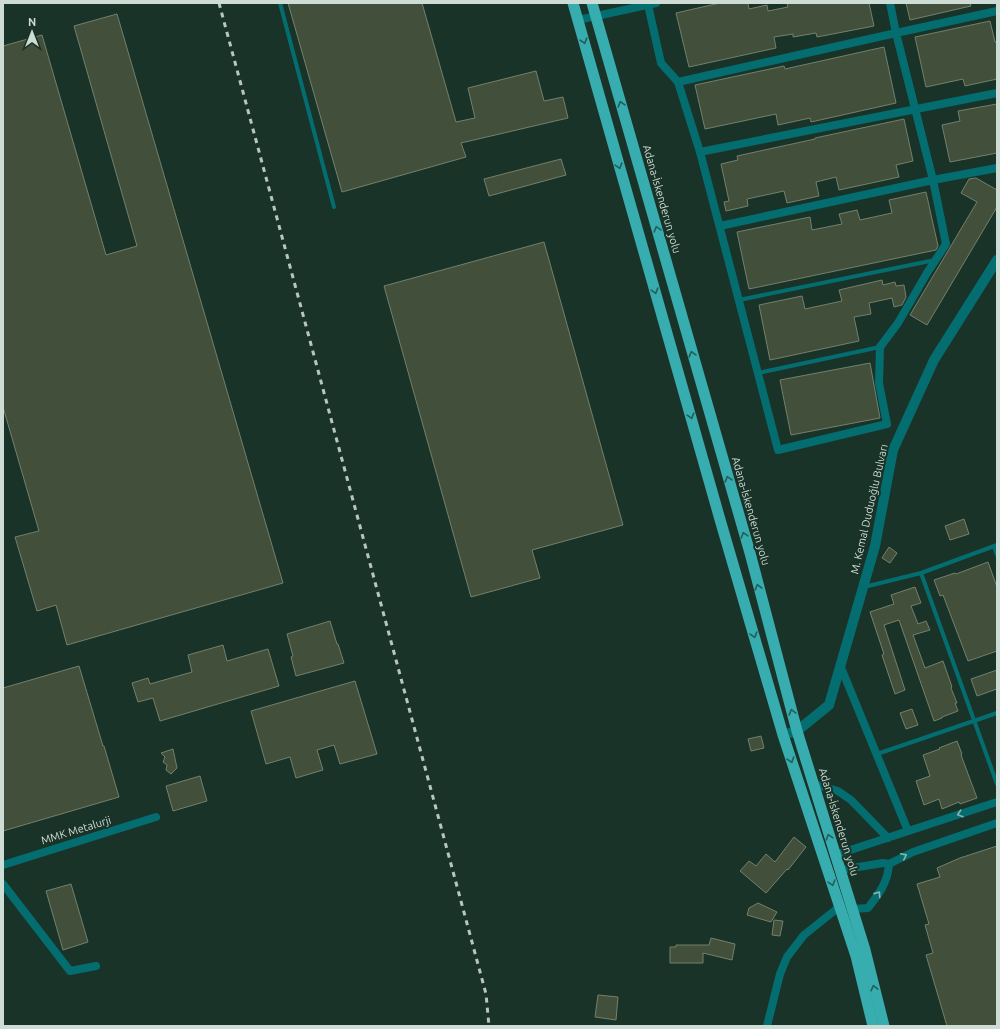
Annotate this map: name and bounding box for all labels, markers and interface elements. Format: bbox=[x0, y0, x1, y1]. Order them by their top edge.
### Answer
north arrow bbox=[12, 12, 52, 52]
text: N bbox=[28, 16, 36, 28]
one-way arrow bbox=[579, 37, 588, 44]
one-way arrow bbox=[617, 101, 626, 108]
street label: Adana-İskenderun yolu bbox=[641, 143, 683, 255]
one-way arrow bbox=[615, 162, 623, 169]
one-way arrow bbox=[653, 226, 662, 233]
one-way arrow bbox=[650, 287, 659, 294]
one-way arrow bbox=[688, 351, 697, 358]
one-way arrow bbox=[686, 412, 695, 419]
street label: M. Kemal Duduoğlu Bulvarı bbox=[848, 443, 890, 575]
street label: Adana-İskenderun yolu bbox=[730, 455, 772, 567]
one-way arrow bbox=[724, 476, 733, 483]
one-way arrow bbox=[740, 532, 749, 539]
one-way arrow bbox=[755, 583, 763, 590]
one-way arrow bbox=[749, 631, 758, 638]
one-way arrow bbox=[788, 709, 797, 716]
one-way arrow bbox=[786, 756, 795, 763]
street label: Adana-İskenderun yolu bbox=[817, 767, 861, 877]
one-way arrow bbox=[957, 809, 964, 818]
street label: MMK Metalurji bbox=[40, 814, 112, 846]
one-way arrow bbox=[826, 833, 834, 840]
one-way arrow bbox=[900, 853, 908, 861]
one-way arrow bbox=[827, 879, 835, 886]
one-way arrow bbox=[873, 892, 880, 899]
one-way arrow bbox=[870, 985, 879, 992]

